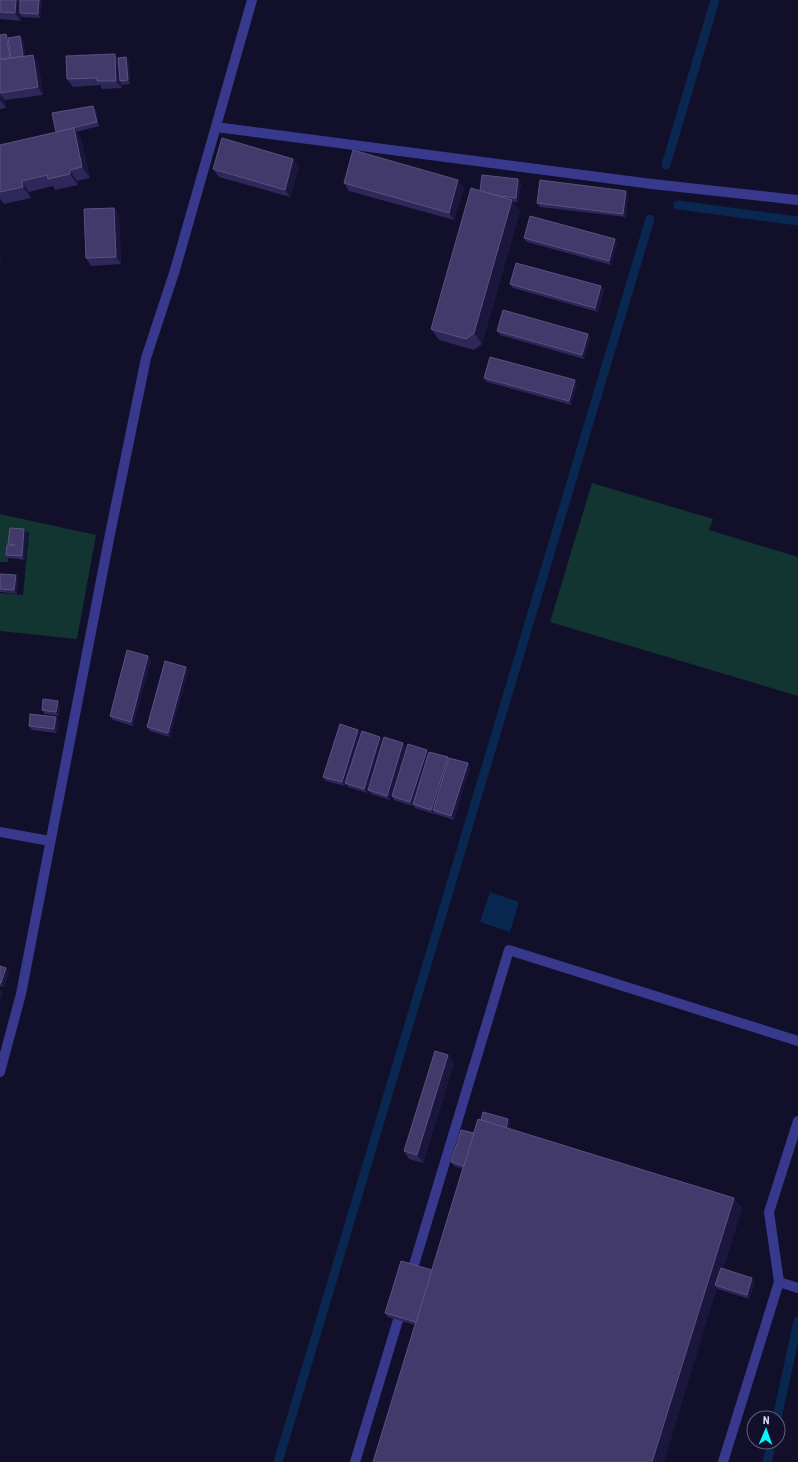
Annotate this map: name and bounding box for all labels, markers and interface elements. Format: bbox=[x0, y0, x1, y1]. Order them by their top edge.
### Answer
north arrow bbox=[746, 1410, 786, 1450]
text: N bbox=[763, 1414, 770, 1427]

